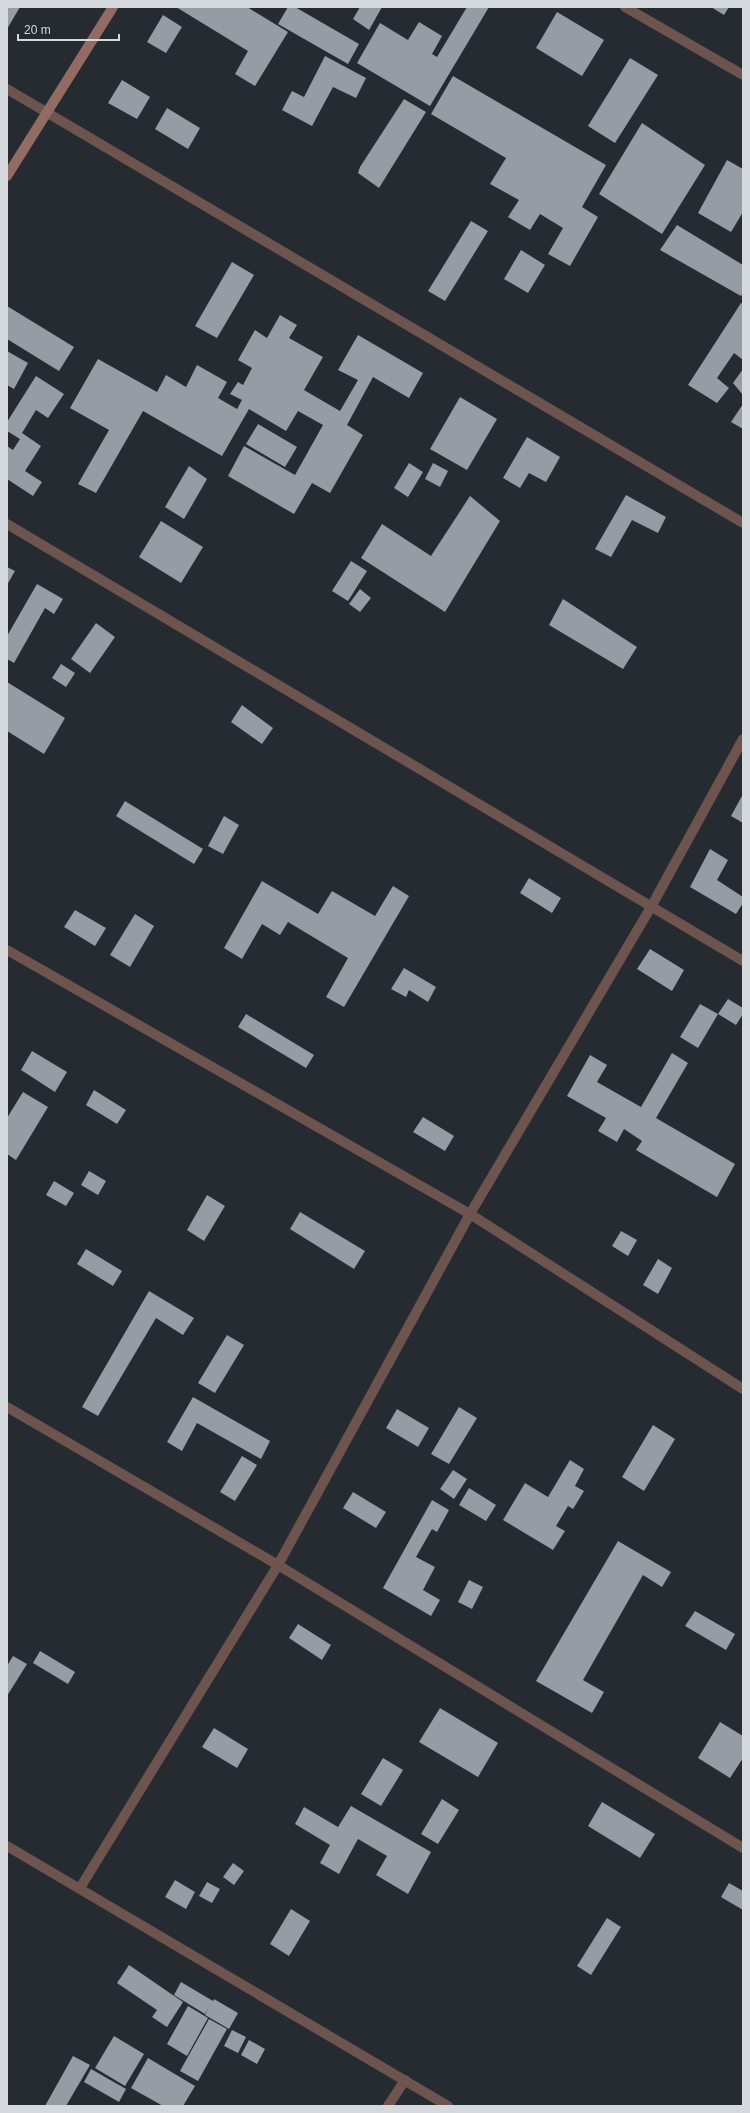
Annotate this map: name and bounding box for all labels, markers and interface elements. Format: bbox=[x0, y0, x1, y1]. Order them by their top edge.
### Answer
scale bar bbox=[18, 16, 119, 42]
text: 20 m bbox=[24, 23, 51, 37]

